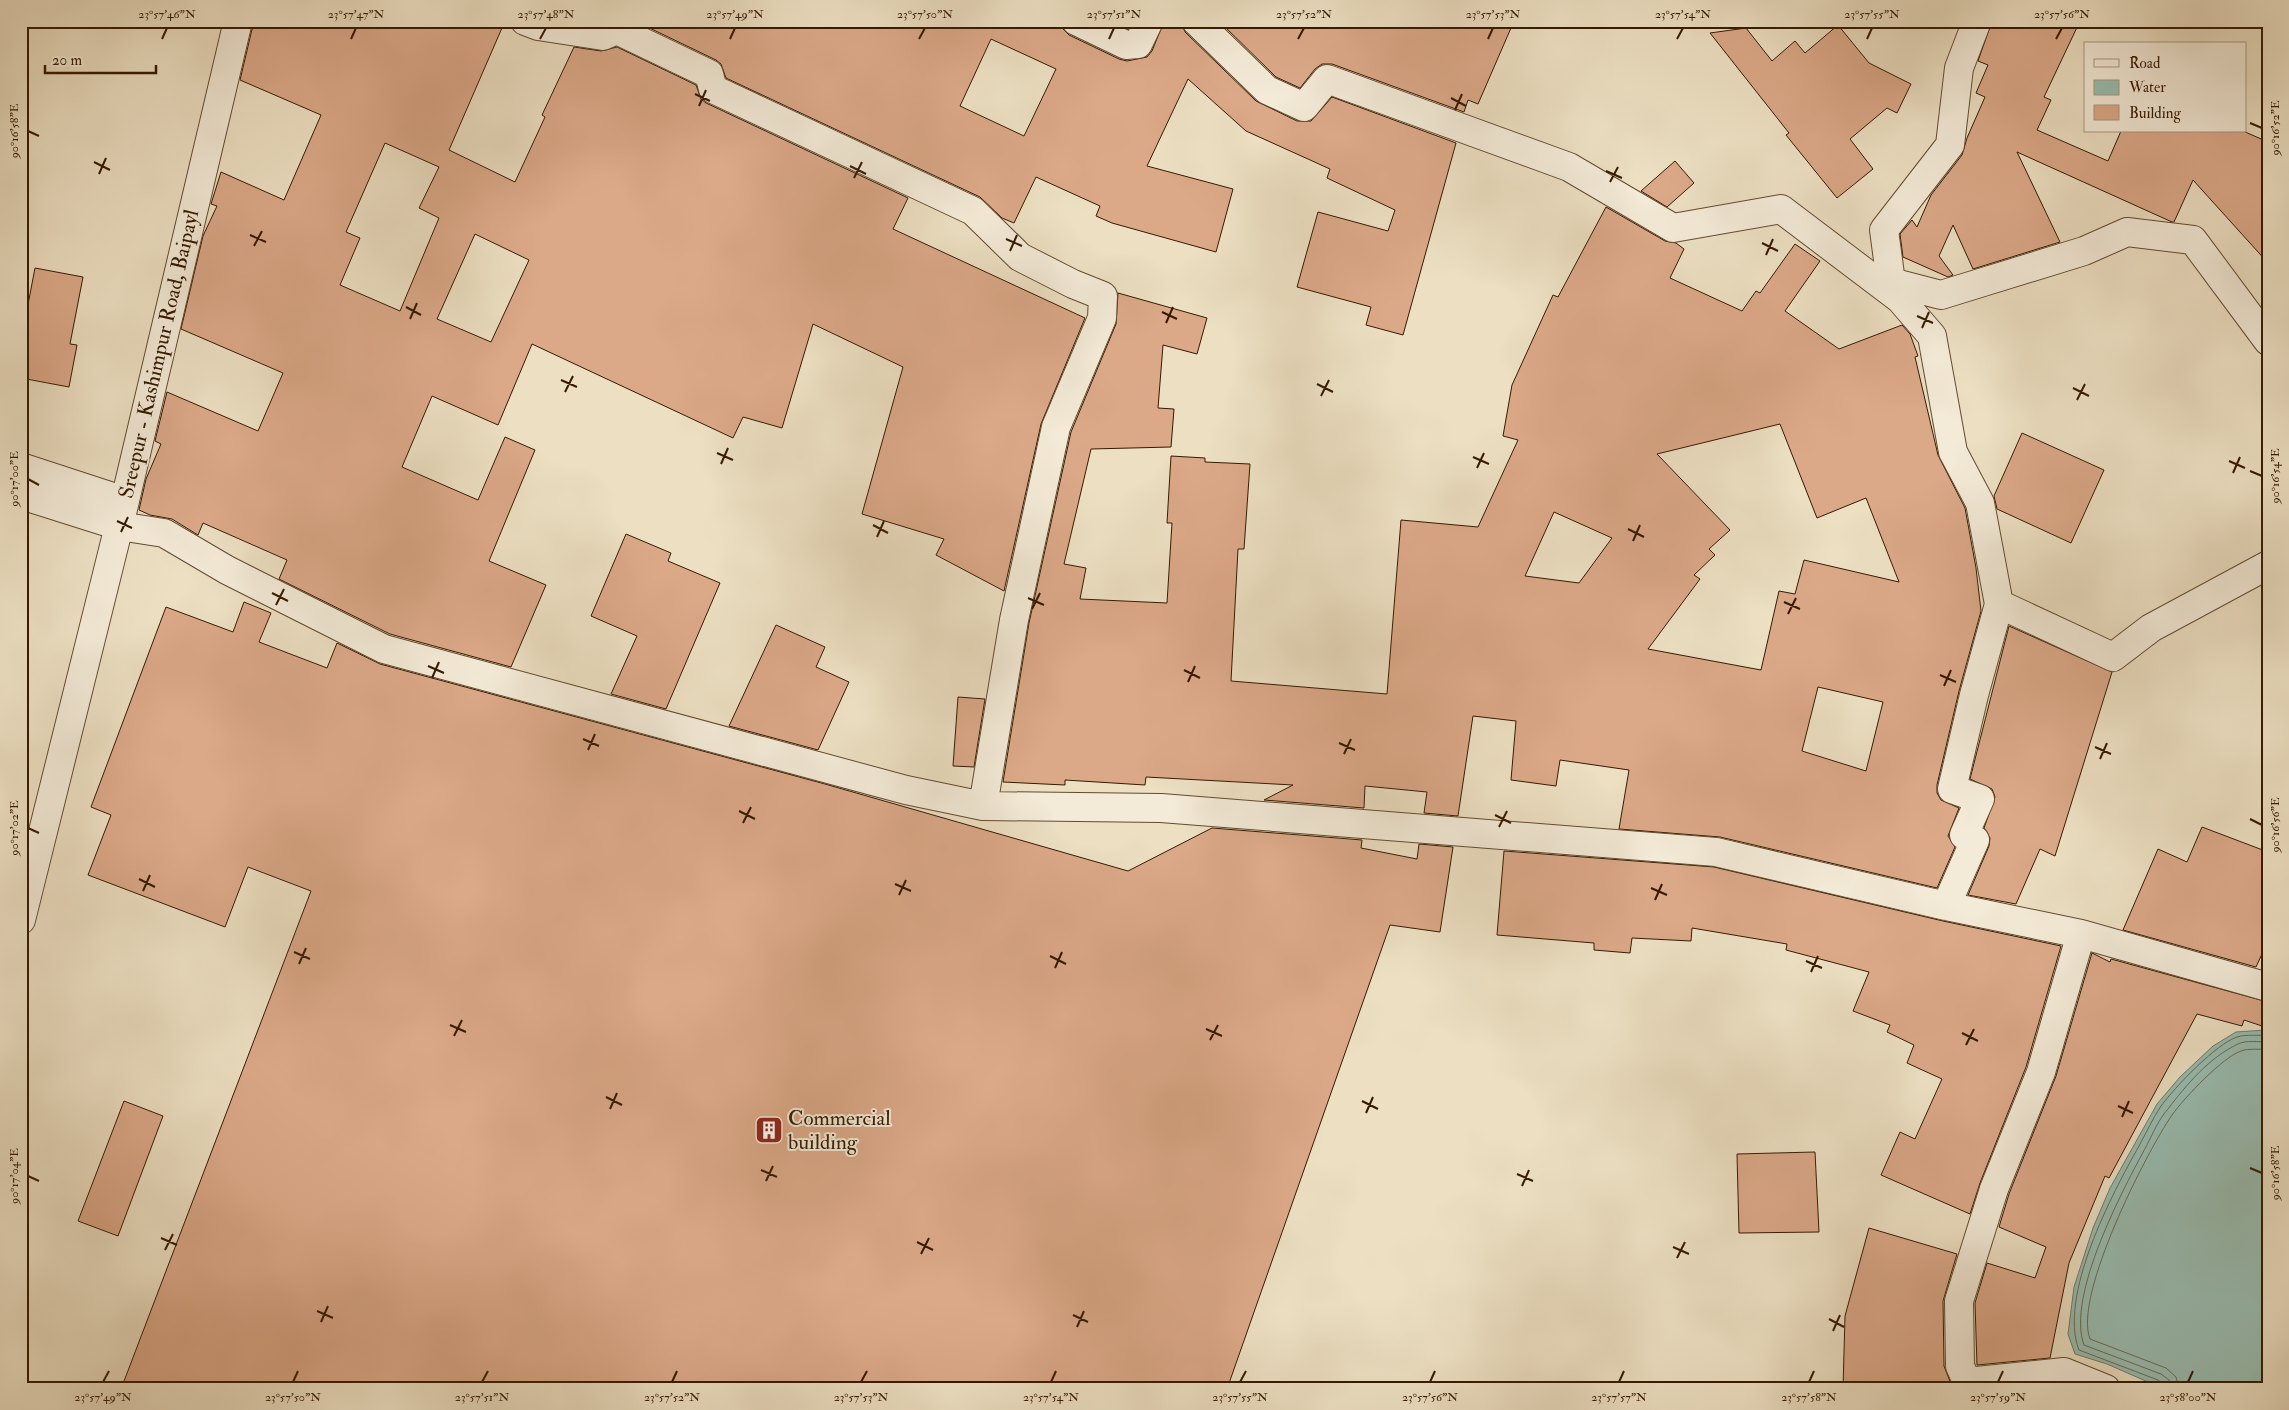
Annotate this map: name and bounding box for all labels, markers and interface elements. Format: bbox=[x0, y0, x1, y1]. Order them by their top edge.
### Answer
text: 23°57'46"N bbox=[138, 7, 196, 22]
text: 23°57'47"N bbox=[328, 7, 384, 22]
text: 23°57'48"N bbox=[518, 7, 575, 22]
text: 23°57'49"N bbox=[706, 7, 764, 22]
text: 23°57'50"N bbox=[897, 7, 953, 22]
text: 23°57'51"N bbox=[1087, 7, 1141, 22]
text: 23°57'52"N bbox=[1276, 7, 1332, 22]
text: 23°57'53"N bbox=[1466, 7, 1521, 22]
text: 23°57'54"N bbox=[1655, 7, 1711, 22]
text: 23°57'55"N bbox=[1844, 7, 1900, 22]
text: 23°57'56"N bbox=[2034, 7, 2090, 22]
scale bar bbox=[45, 42, 156, 74]
legend bbox=[2084, 42, 2246, 132]
text: 20 m bbox=[52, 51, 82, 70]
text: Road bbox=[2129, 54, 2161, 73]
text: Water bbox=[2128, 78, 2166, 97]
text: 90°16'52"E bbox=[2268, 100, 2283, 157]
text: 90°16'58"E bbox=[7, 103, 22, 159]
text: Building bbox=[2129, 104, 2181, 123]
street label: Sreepur - Kashimpur Road, Baipayl bbox=[113, 206, 206, 501]
text: 90°16'54"E bbox=[2268, 448, 2283, 505]
text: 90°17'00"E bbox=[7, 451, 22, 508]
text: 90°16'56"E bbox=[2268, 797, 2283, 854]
text: 90°17'02"E bbox=[7, 800, 22, 857]
place label: Commercial building bbox=[788, 1105, 891, 1156]
building icon: Commercial building bbox=[754, 1115, 784, 1145]
text: 90°16'58"E bbox=[2268, 1145, 2283, 1201]
text: 90°17'04"E bbox=[7, 1148, 22, 1205]
text: 23°57'49"N bbox=[74, 1390, 132, 1405]
text: 23°57'50"N bbox=[265, 1390, 321, 1405]
text: 23°57'51"N bbox=[455, 1390, 509, 1405]
text: 23°57'52"N bbox=[644, 1390, 700, 1405]
text: 23°57'53"N bbox=[834, 1390, 889, 1405]
text: 23°57'54"N bbox=[1023, 1390, 1079, 1405]
text: 23°57'55"N bbox=[1212, 1390, 1268, 1405]
text: 23°57'56"N bbox=[1402, 1390, 1458, 1405]
text: 23°57'57"N bbox=[1591, 1390, 1647, 1405]
text: 23°57'58"N bbox=[1781, 1390, 1837, 1405]
text: 23°57'59"N bbox=[1970, 1390, 2026, 1405]
text: 23°58'00"N bbox=[2159, 1390, 2217, 1405]

